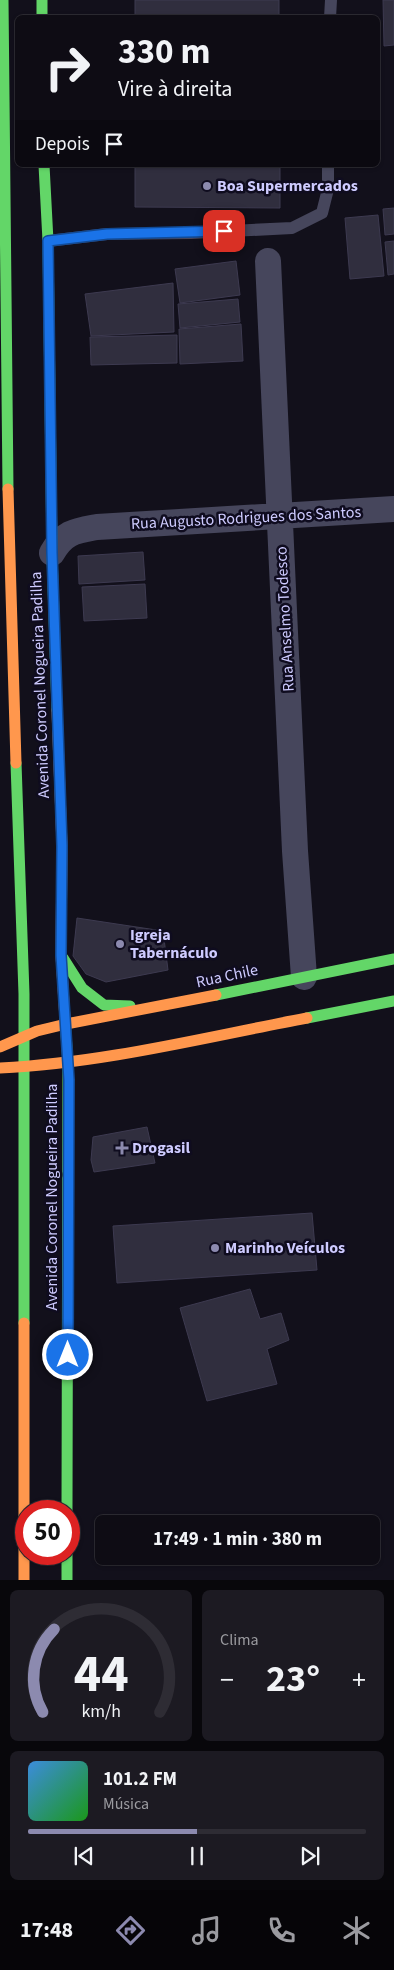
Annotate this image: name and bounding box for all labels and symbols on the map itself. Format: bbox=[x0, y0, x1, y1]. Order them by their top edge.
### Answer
place label: Boa Supermercados bbox=[217, 175, 358, 197]
marker: Boa Supermercados bbox=[201, 180, 213, 192]
pin bbox=[203, 210, 245, 252]
street label: Rua Augusto Rodrigues dos Santos bbox=[130, 501, 362, 535]
street label: Rua Anselmo Todesco bbox=[270, 546, 300, 692]
street label: Avenida Coronel Nogueira Padilha bbox=[25, 571, 55, 799]
place label: Igreja Tabernáculo bbox=[130, 924, 218, 964]
marker: Igreja Tabernáculo bbox=[114, 938, 126, 950]
street label: Rua Chile bbox=[194, 959, 260, 993]
street label: Avenida Coronel Nogueira Padilha bbox=[41, 1084, 63, 1310]
place label: Drogasil bbox=[132, 1137, 190, 1159]
marker: Drogasil bbox=[116, 1142, 128, 1154]
place label: Marinho Veículos bbox=[225, 1237, 345, 1259]
marker: Marinho Veículos bbox=[209, 1242, 221, 1254]
position arrow bbox=[41, 1328, 93, 1380]
speed limit sign: 50 bbox=[15, 1500, 80, 1565]

